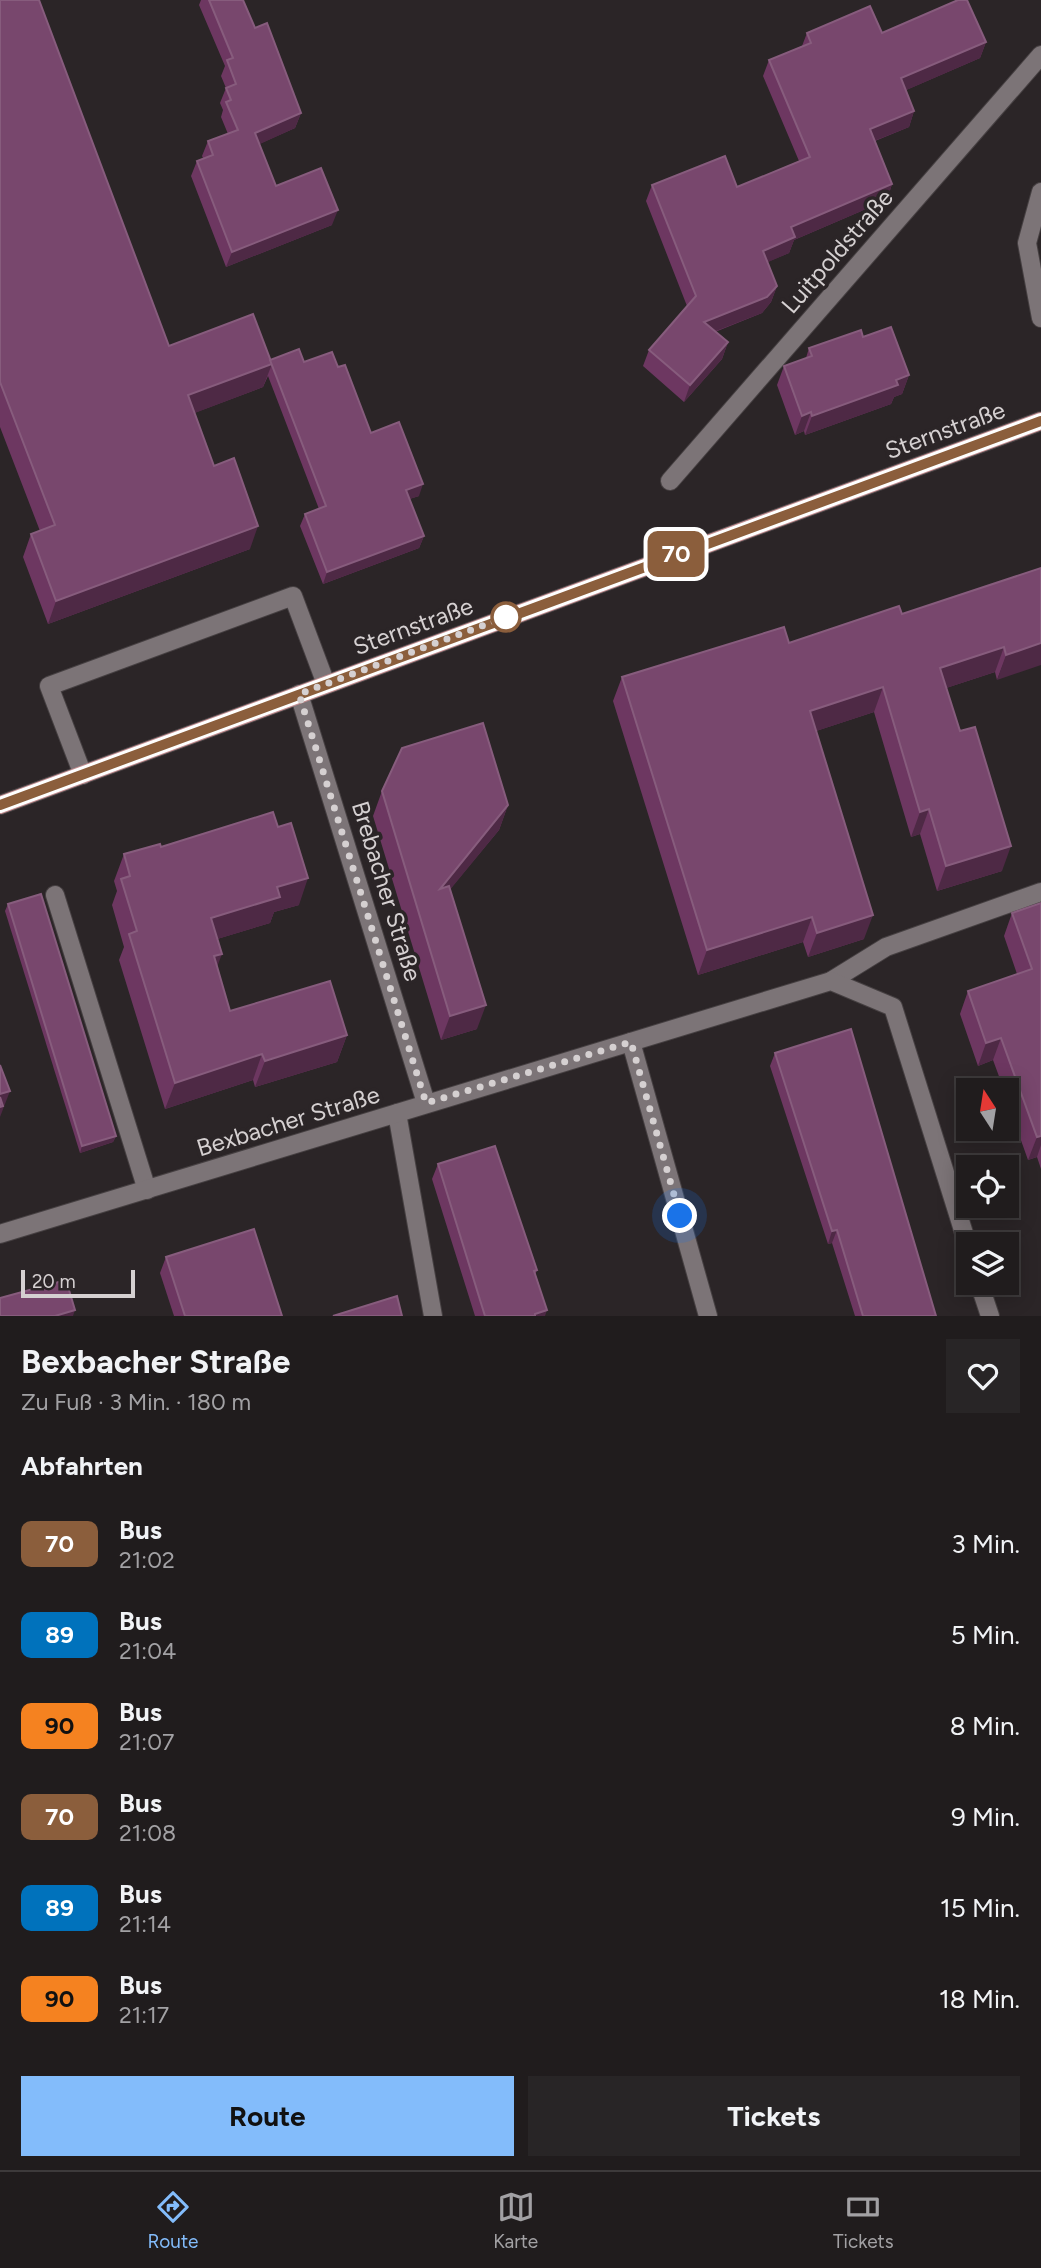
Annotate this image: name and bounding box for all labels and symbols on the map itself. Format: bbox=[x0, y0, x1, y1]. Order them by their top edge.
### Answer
street label: Luitpoldstraße bbox=[775, 183, 899, 319]
street label: Sternstraße bbox=[881, 395, 1009, 465]
line badge: 70 bbox=[644, 531, 708, 577]
street label: Sternstraße bbox=[349, 591, 477, 661]
unlabelled marker bbox=[491, 602, 521, 632]
street label: Brebacher Straße bbox=[346, 798, 428, 984]
north arrow bbox=[956, 1078, 1018, 1141]
street label: Bexbacher Straße bbox=[193, 1079, 383, 1163]
your location bbox=[662, 1198, 697, 1233]
scale bar bbox=[21, 1267, 135, 1299]

